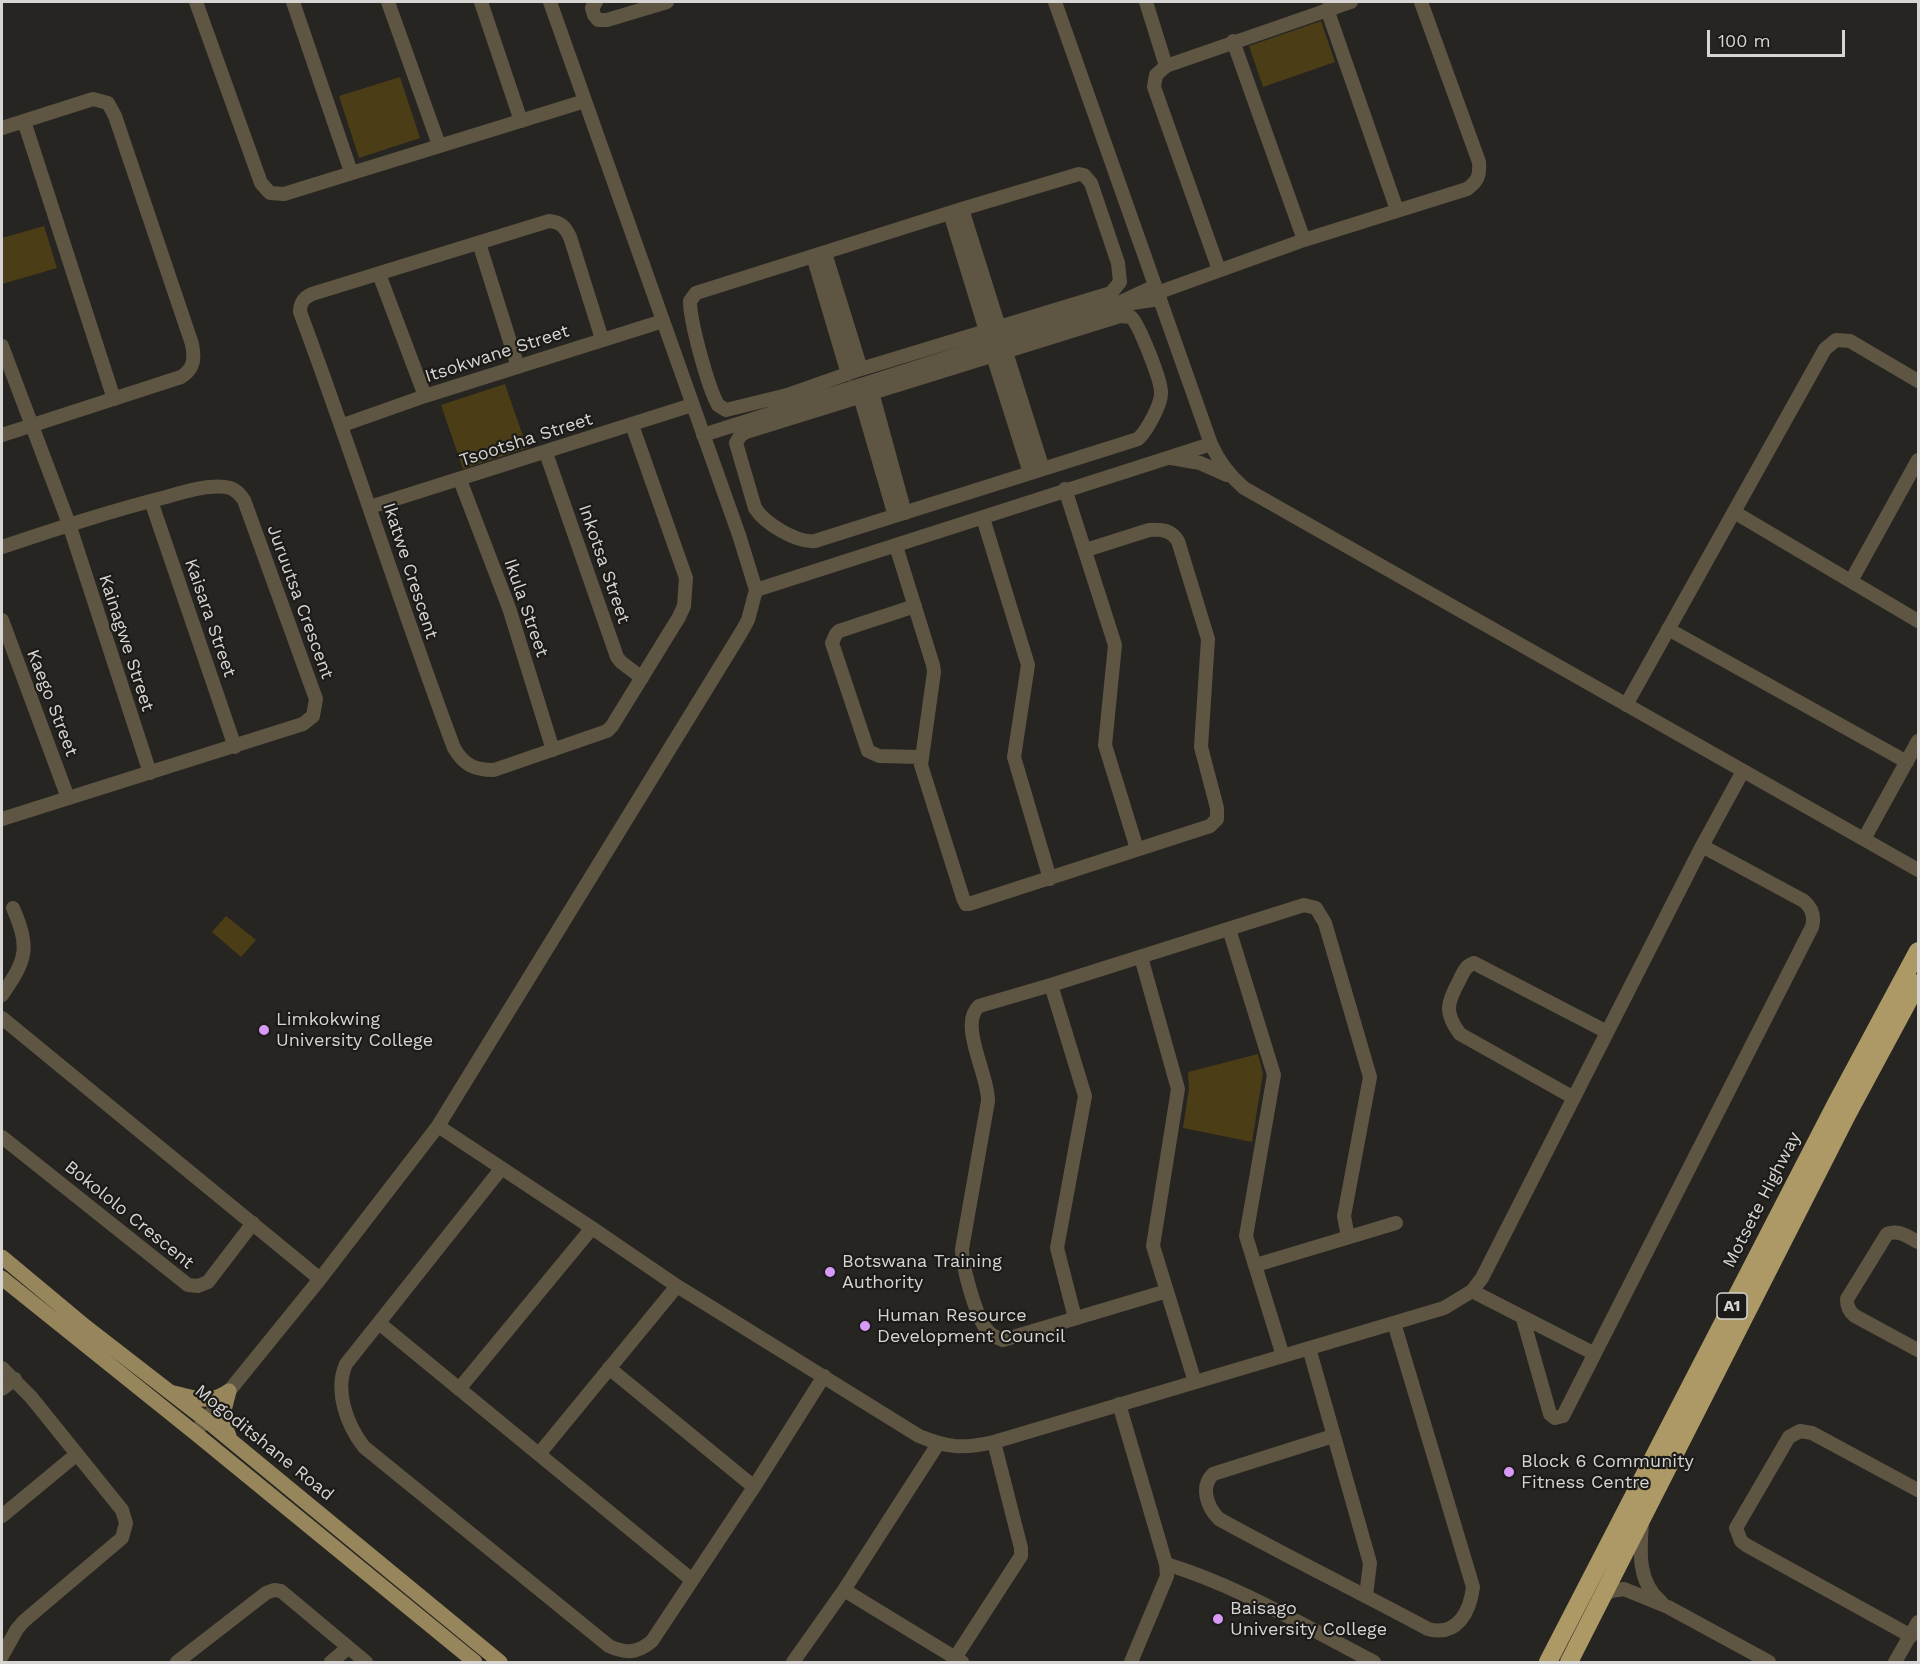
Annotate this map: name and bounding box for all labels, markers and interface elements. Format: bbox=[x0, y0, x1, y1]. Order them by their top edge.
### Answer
scale bar bbox=[1710, 18, 1848, 56]
text: 100 m bbox=[1718, 30, 1771, 51]
street label: Itsokwane Street bbox=[422, 321, 572, 387]
street label: Tsootsha Street bbox=[457, 408, 595, 472]
street label: Ikatwe Crescent bbox=[378, 500, 442, 642]
street label: Inkotsa Street bbox=[574, 502, 634, 626]
street label: Juruutsa Crescent bbox=[262, 522, 338, 682]
street label: Kaisara Street bbox=[180, 556, 240, 680]
street label: Ikula Street bbox=[499, 556, 553, 660]
street label: Kainagwe Street bbox=[94, 572, 158, 714]
street label: Kaego Street bbox=[22, 646, 82, 760]
place label: Limkokwing University College bbox=[276, 1009, 433, 1052]
marker: Limkokwing University College bbox=[257, 1023, 271, 1037]
street label: Motsete Highway bbox=[1718, 1129, 1806, 1271]
street label: Bokololo Crescent bbox=[60, 1156, 198, 1274]
place label: Botswana Training Authority bbox=[842, 1251, 1002, 1294]
marker: Botswana Training Authority bbox=[823, 1265, 837, 1279]
road number: A1 bbox=[1717, 1293, 1747, 1319]
place label: Human Resource Development Council bbox=[877, 1305, 1065, 1348]
marker: Human Resource Development Council bbox=[858, 1319, 872, 1333]
street label: Mogoditshane Road bbox=[190, 1380, 338, 1506]
place label: Block 6 Community Fitness Centre bbox=[1521, 1451, 1694, 1494]
marker: Block 6 Community Fitness Centre bbox=[1502, 1465, 1516, 1479]
place label: Baisago University College bbox=[1230, 1598, 1387, 1640]
marker: Baisago University College bbox=[1211, 1612, 1225, 1626]

